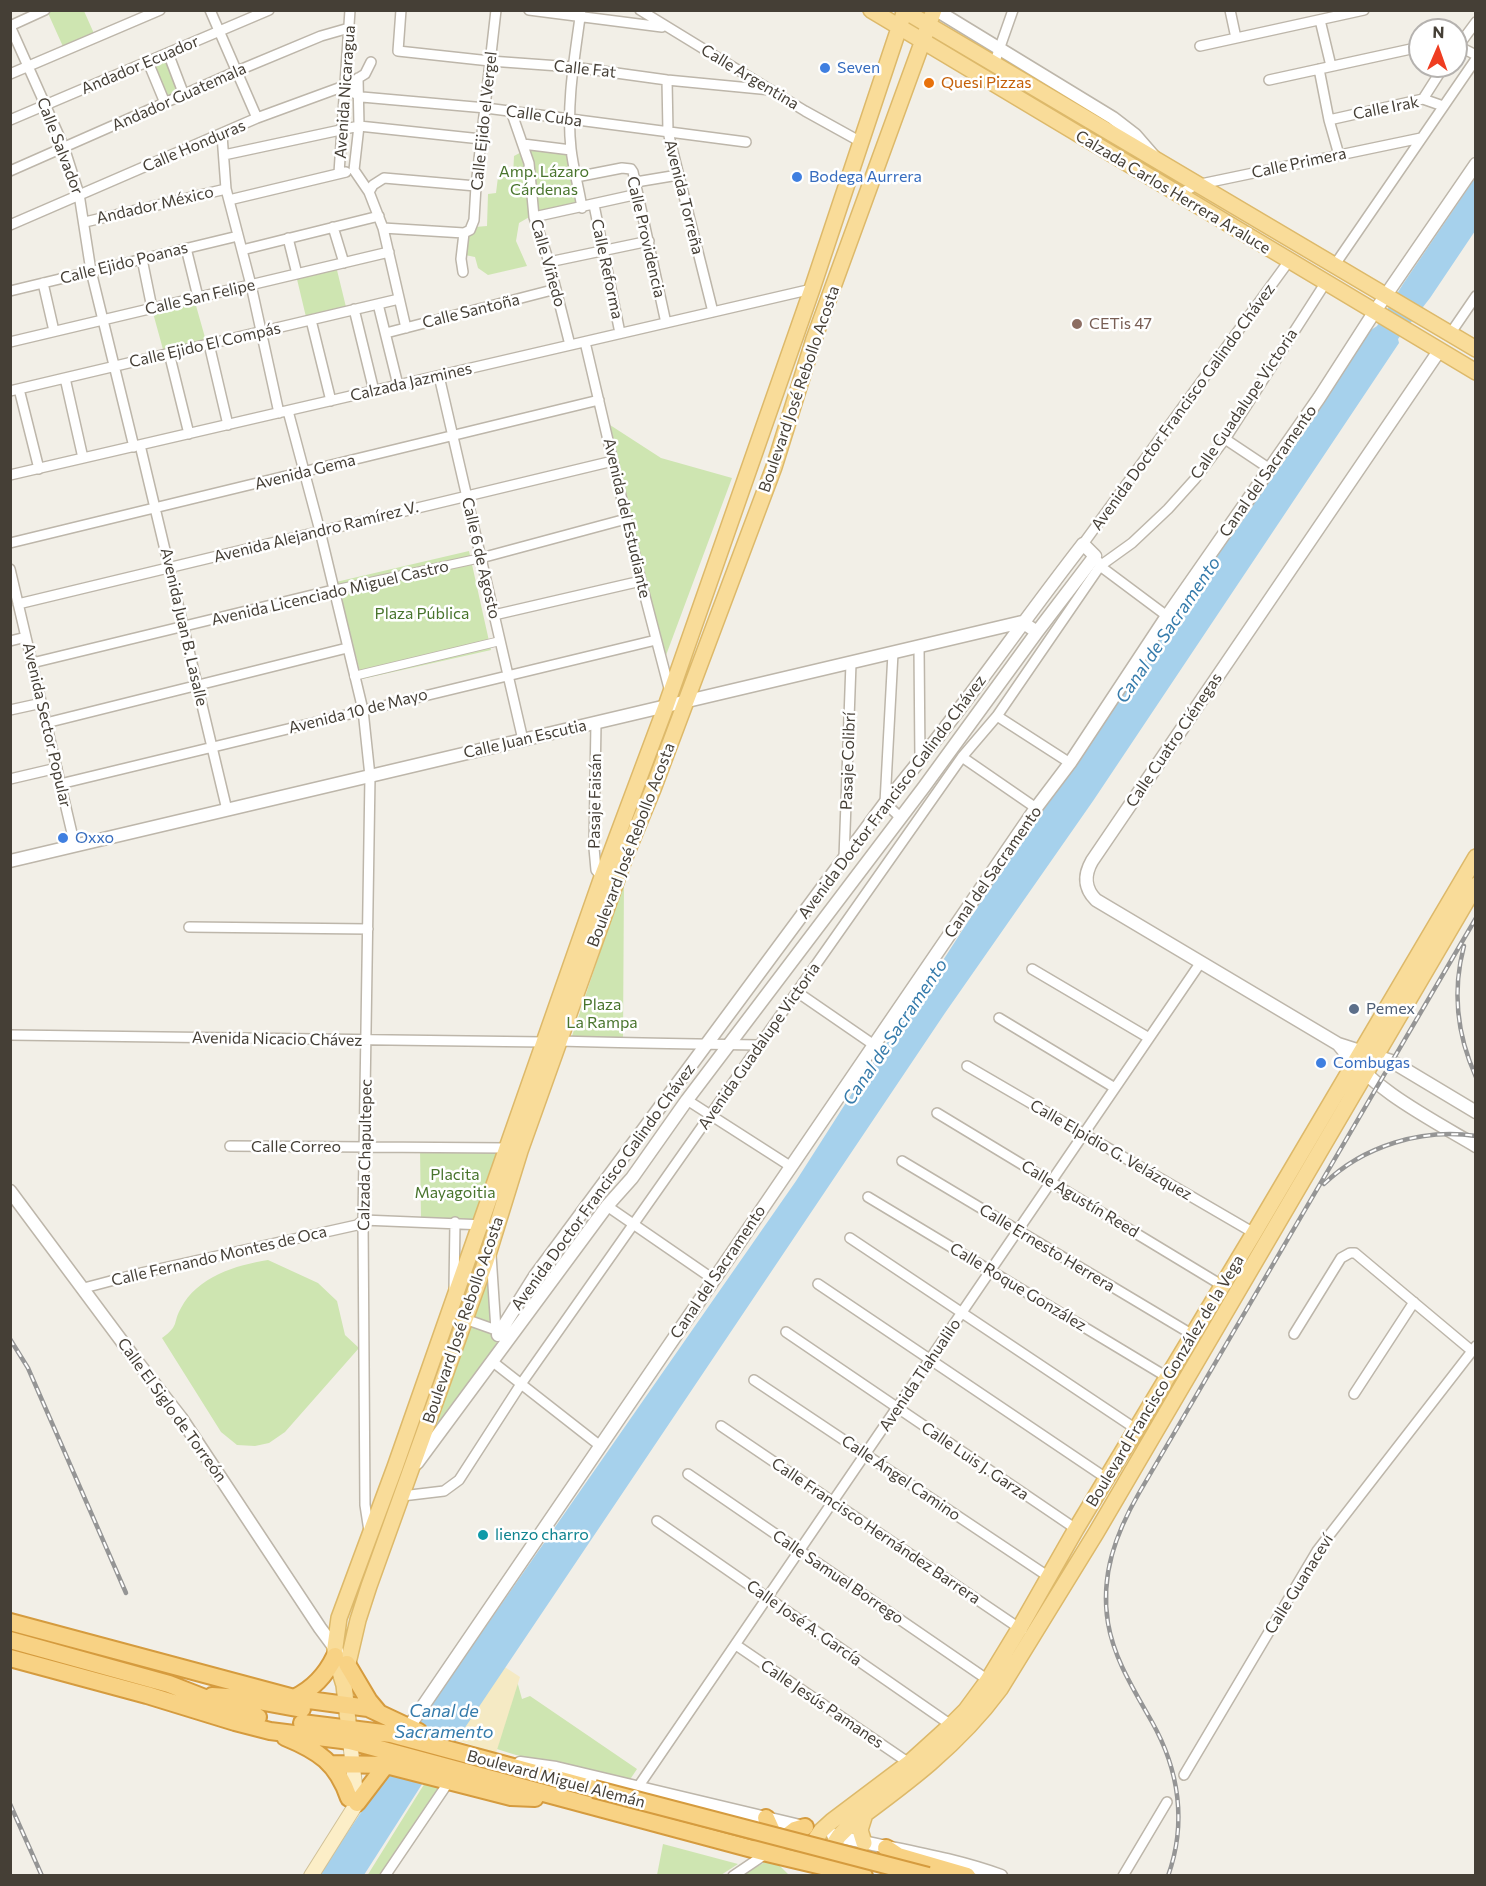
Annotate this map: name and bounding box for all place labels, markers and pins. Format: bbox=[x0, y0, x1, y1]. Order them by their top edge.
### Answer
place label: Seven bbox=[837, 58, 880, 78]
marker: Seven bbox=[818, 61, 832, 75]
place label: Quesi Pizzas bbox=[941, 73, 1032, 93]
marker: Quesi Pizzas bbox=[922, 76, 936, 90]
place label: Bodega Aurrera bbox=[809, 167, 922, 187]
marker: Bodega Aurrera bbox=[790, 170, 804, 184]
place label: CETis 47 bbox=[1089, 314, 1152, 334]
marker: CETis 47 bbox=[1070, 317, 1084, 331]
place label: Oxxo bbox=[75, 828, 114, 848]
marker: Oxxo bbox=[56, 831, 70, 845]
place label: Pemex bbox=[1366, 999, 1415, 1019]
marker: Pemex bbox=[1347, 1002, 1361, 1016]
place label: Combugas bbox=[1333, 1053, 1410, 1073]
marker: Combugas bbox=[1314, 1056, 1328, 1070]
place label: lienzo charro bbox=[495, 1525, 589, 1545]
marker: lienzo charro bbox=[476, 1528, 490, 1542]

